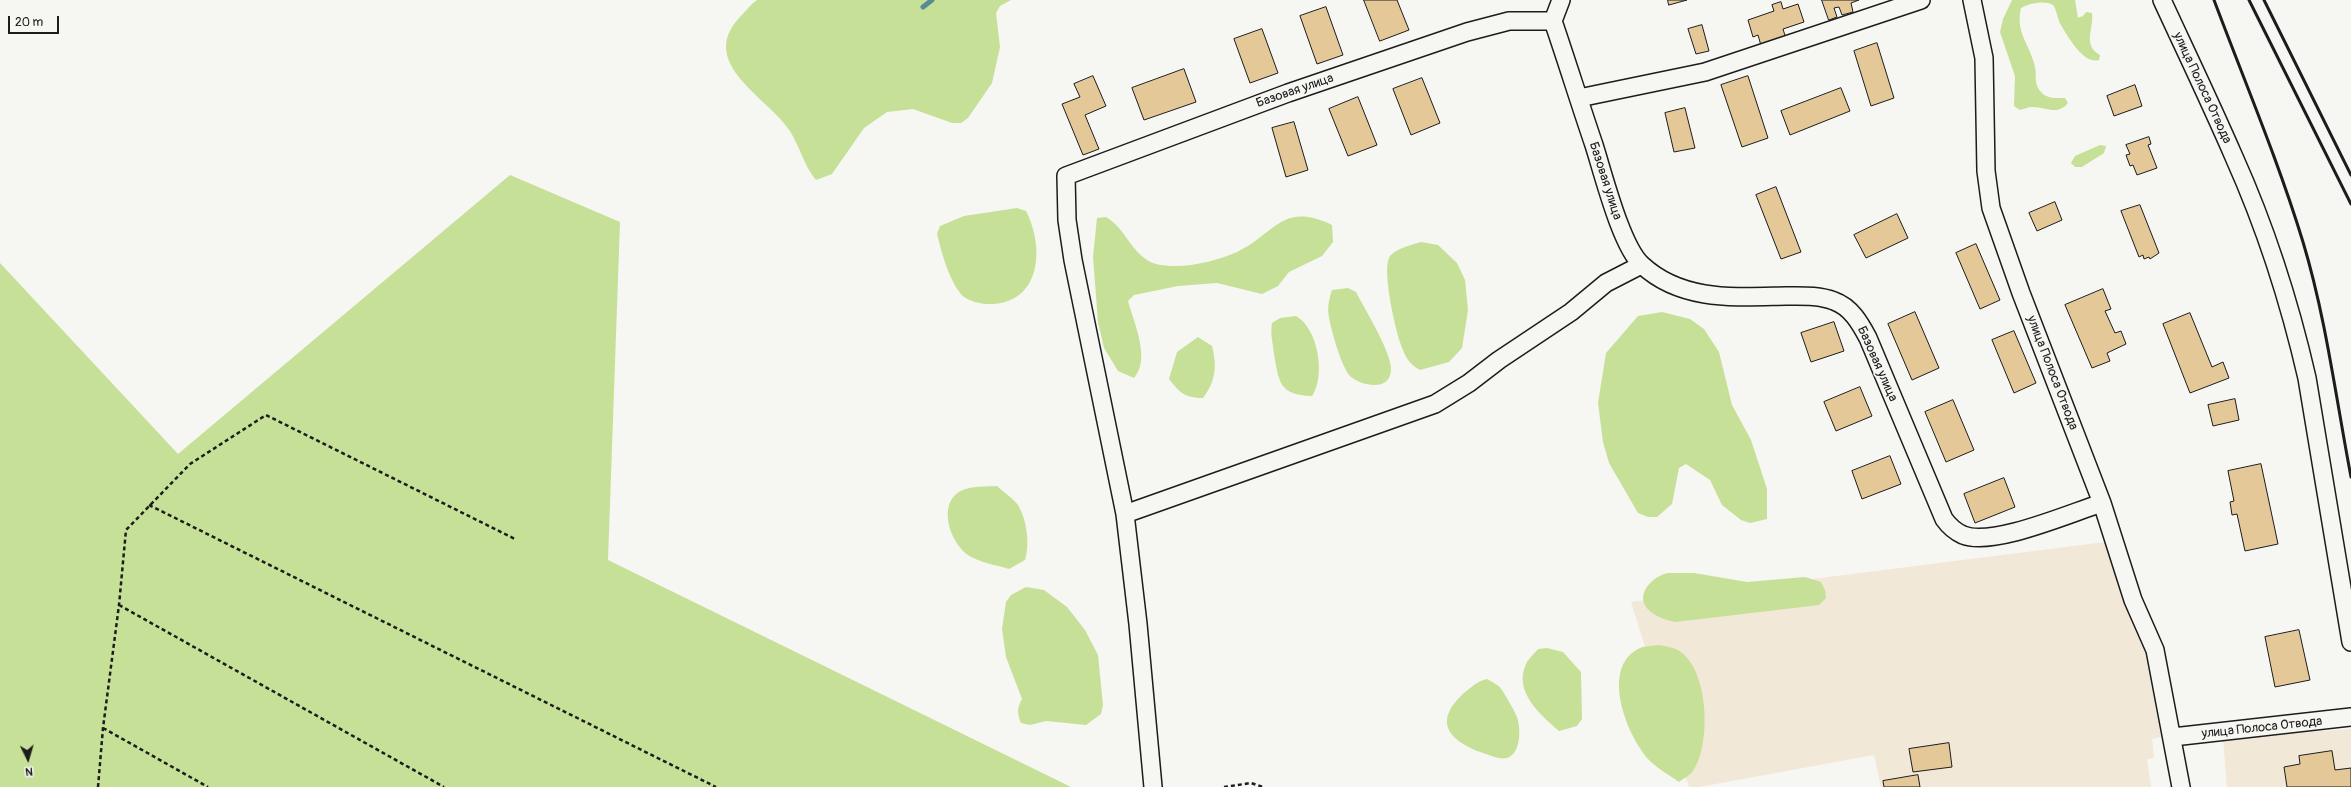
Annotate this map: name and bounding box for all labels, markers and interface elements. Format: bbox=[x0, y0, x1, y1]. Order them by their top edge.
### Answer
scale bar bbox=[10, 8, 61, 34]
text: 20 m bbox=[15, 15, 43, 30]
street label: улица Полоса Отвода bbox=[2169, 30, 2235, 146]
street label: Базовая улица bbox=[1254, 70, 1336, 112]
street label: Базовая улица bbox=[1585, 140, 1625, 222]
street label: улица Полоса Отвода bbox=[2023, 314, 2081, 432]
street label: Базовая улица bbox=[1853, 324, 1901, 404]
street label: улица Полоса Отвода bbox=[2201, 714, 2323, 742]
north arrow bbox=[8, 739, 48, 779]
text: N bbox=[25, 765, 33, 778]

